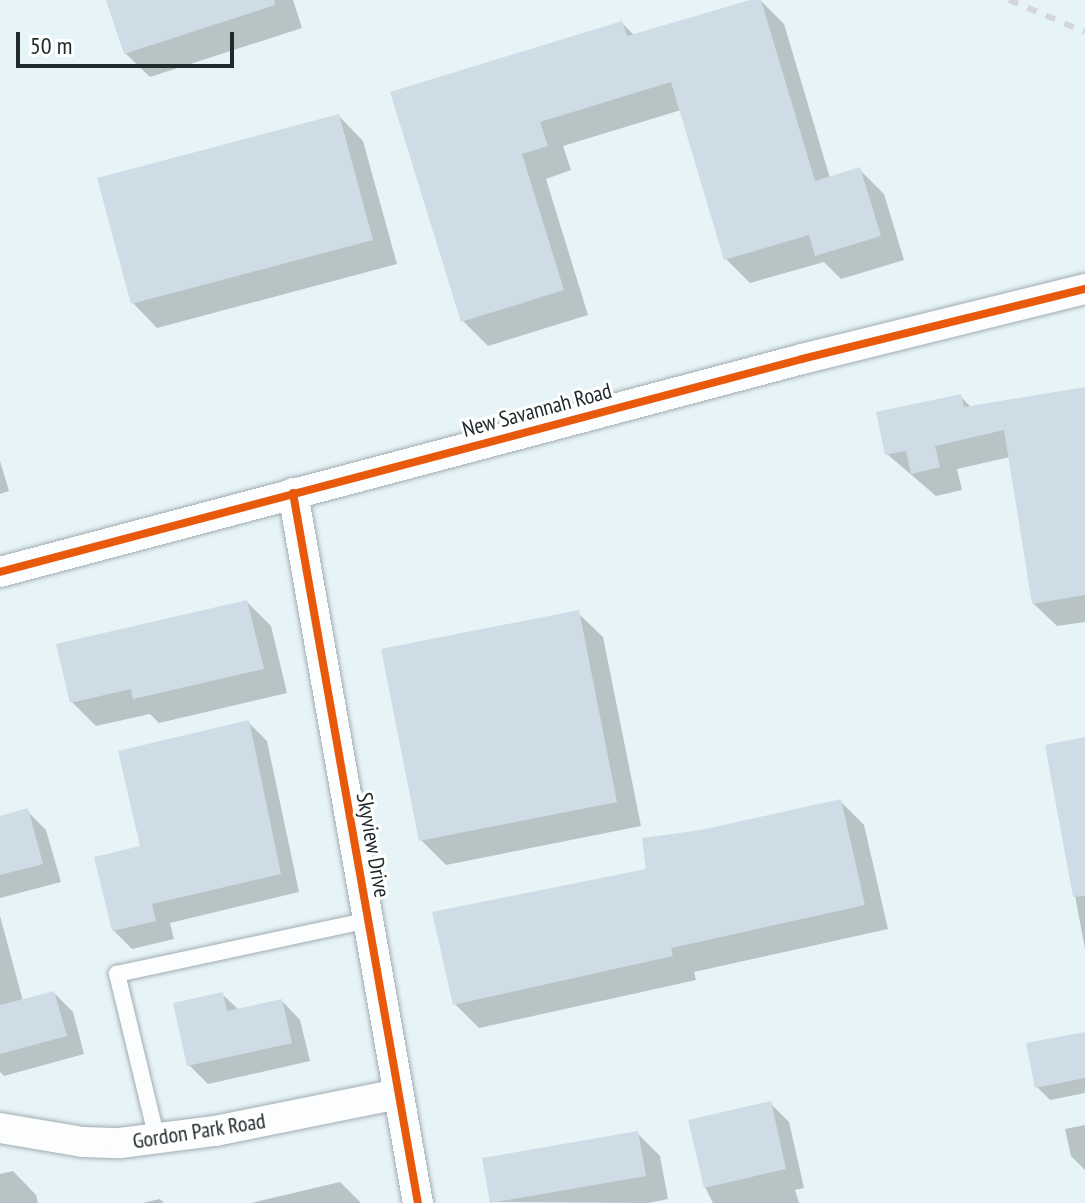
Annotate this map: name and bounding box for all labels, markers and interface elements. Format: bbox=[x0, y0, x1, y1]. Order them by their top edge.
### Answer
scale bar bbox=[20, 16, 238, 66]
text: 50 m bbox=[30, 30, 72, 61]
street label: New Savannah Road bbox=[459, 377, 615, 443]
street label: Skyview Drive bbox=[351, 790, 395, 900]
street label: Gordon Park Road bbox=[130, 1107, 268, 1155]

